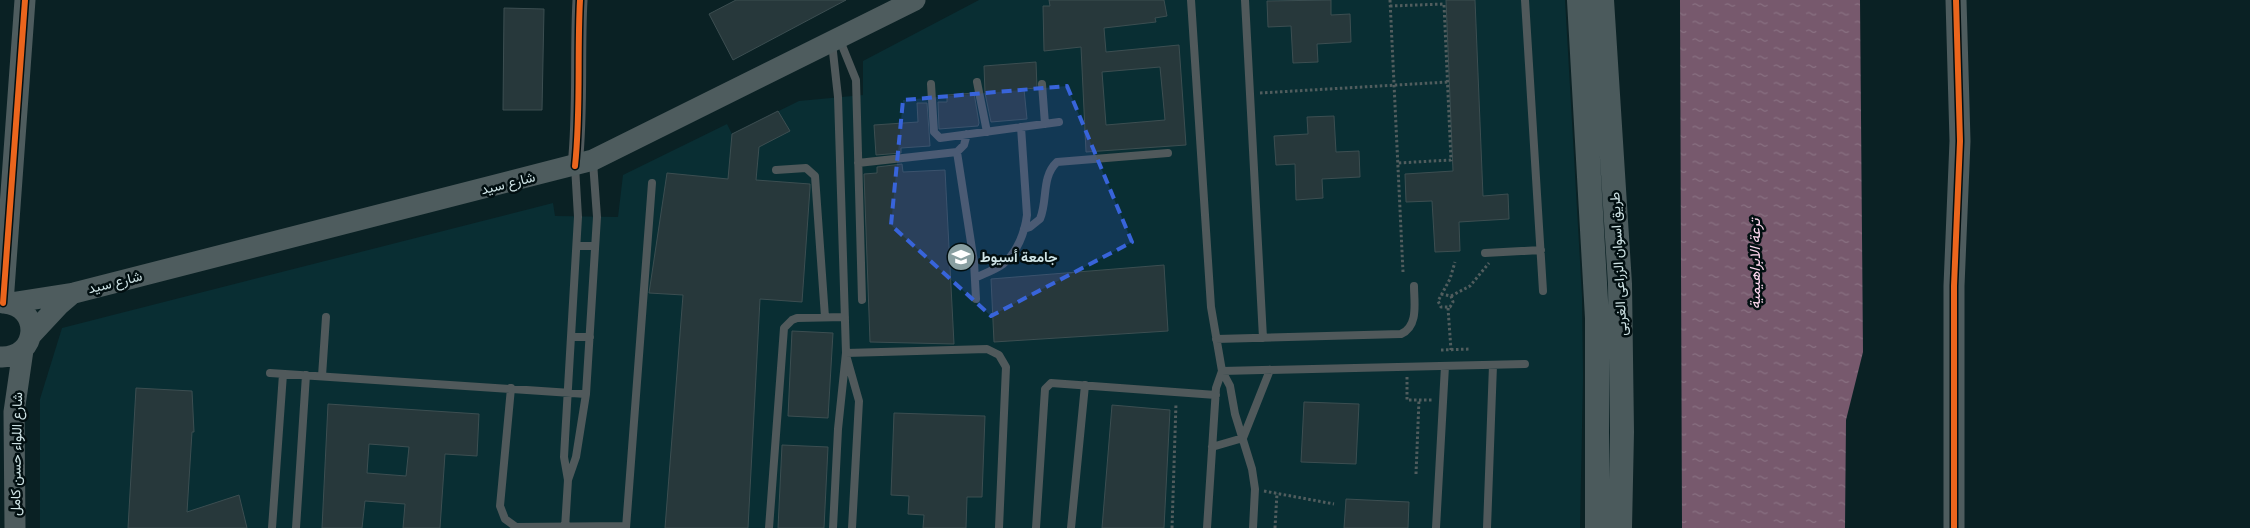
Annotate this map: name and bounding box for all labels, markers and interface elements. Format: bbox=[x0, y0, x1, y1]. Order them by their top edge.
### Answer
street label: شارع سيد bbox=[479, 168, 537, 200]
street label: طريق اسوان الزراعى الغربى bbox=[1605, 191, 1631, 337]
water label: ترعة الابراهيمية bbox=[1745, 216, 1764, 309]
school or university icon: جامعة أسيوط bbox=[946, 242, 976, 272]
place label: جامعة أسيوط bbox=[980, 248, 1058, 266]
street label: شارع سيد bbox=[86, 267, 144, 299]
street label: شارع اللواء حسن كامل bbox=[6, 392, 28, 516]

